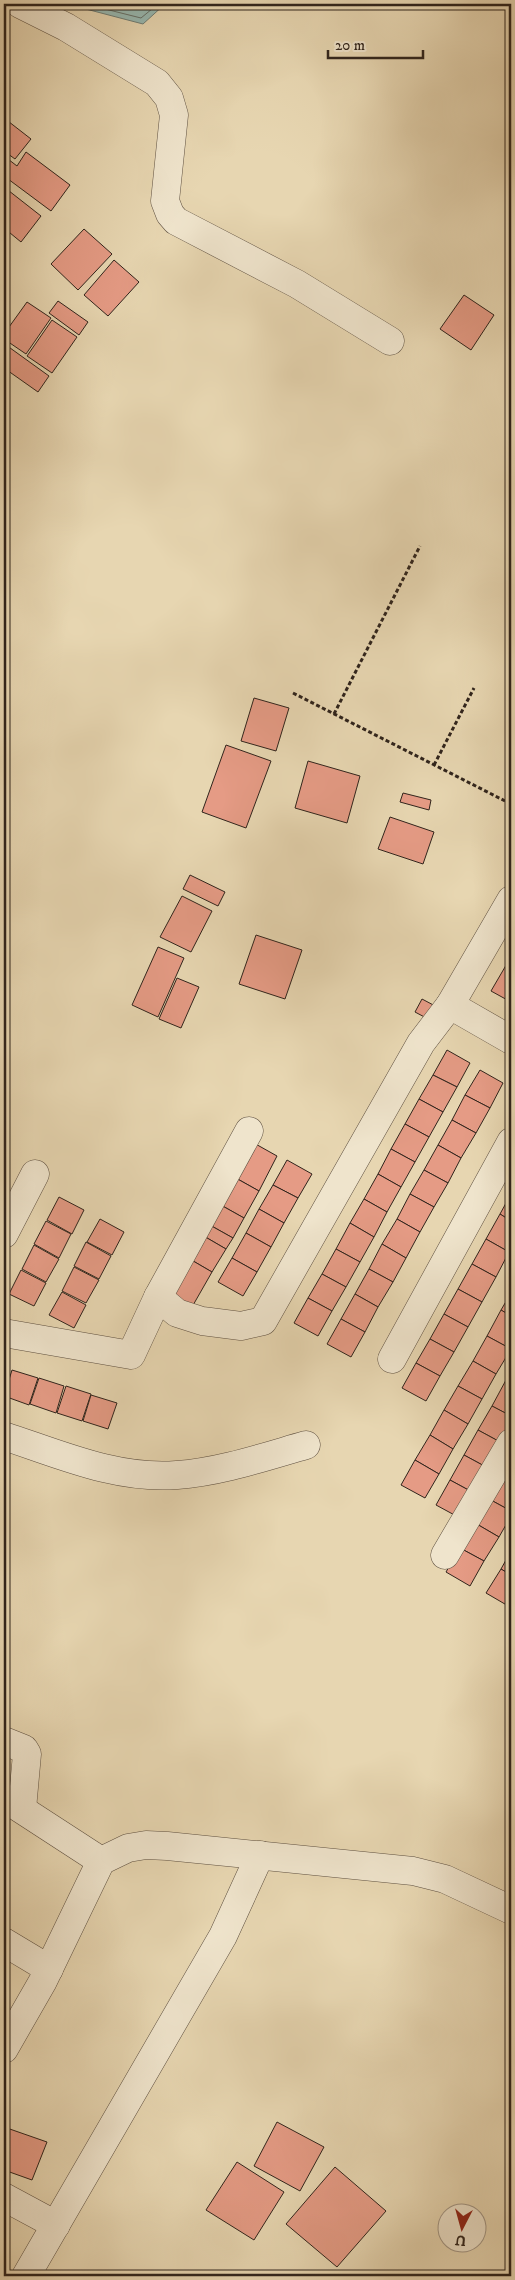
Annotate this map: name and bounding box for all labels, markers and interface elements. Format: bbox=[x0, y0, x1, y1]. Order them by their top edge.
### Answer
scale bar bbox=[328, 28, 422, 60]
text: 20 m bbox=[335, 36, 365, 55]
north arrow bbox=[438, 2202, 488, 2252]
text: U bbox=[454, 2230, 467, 2249]

